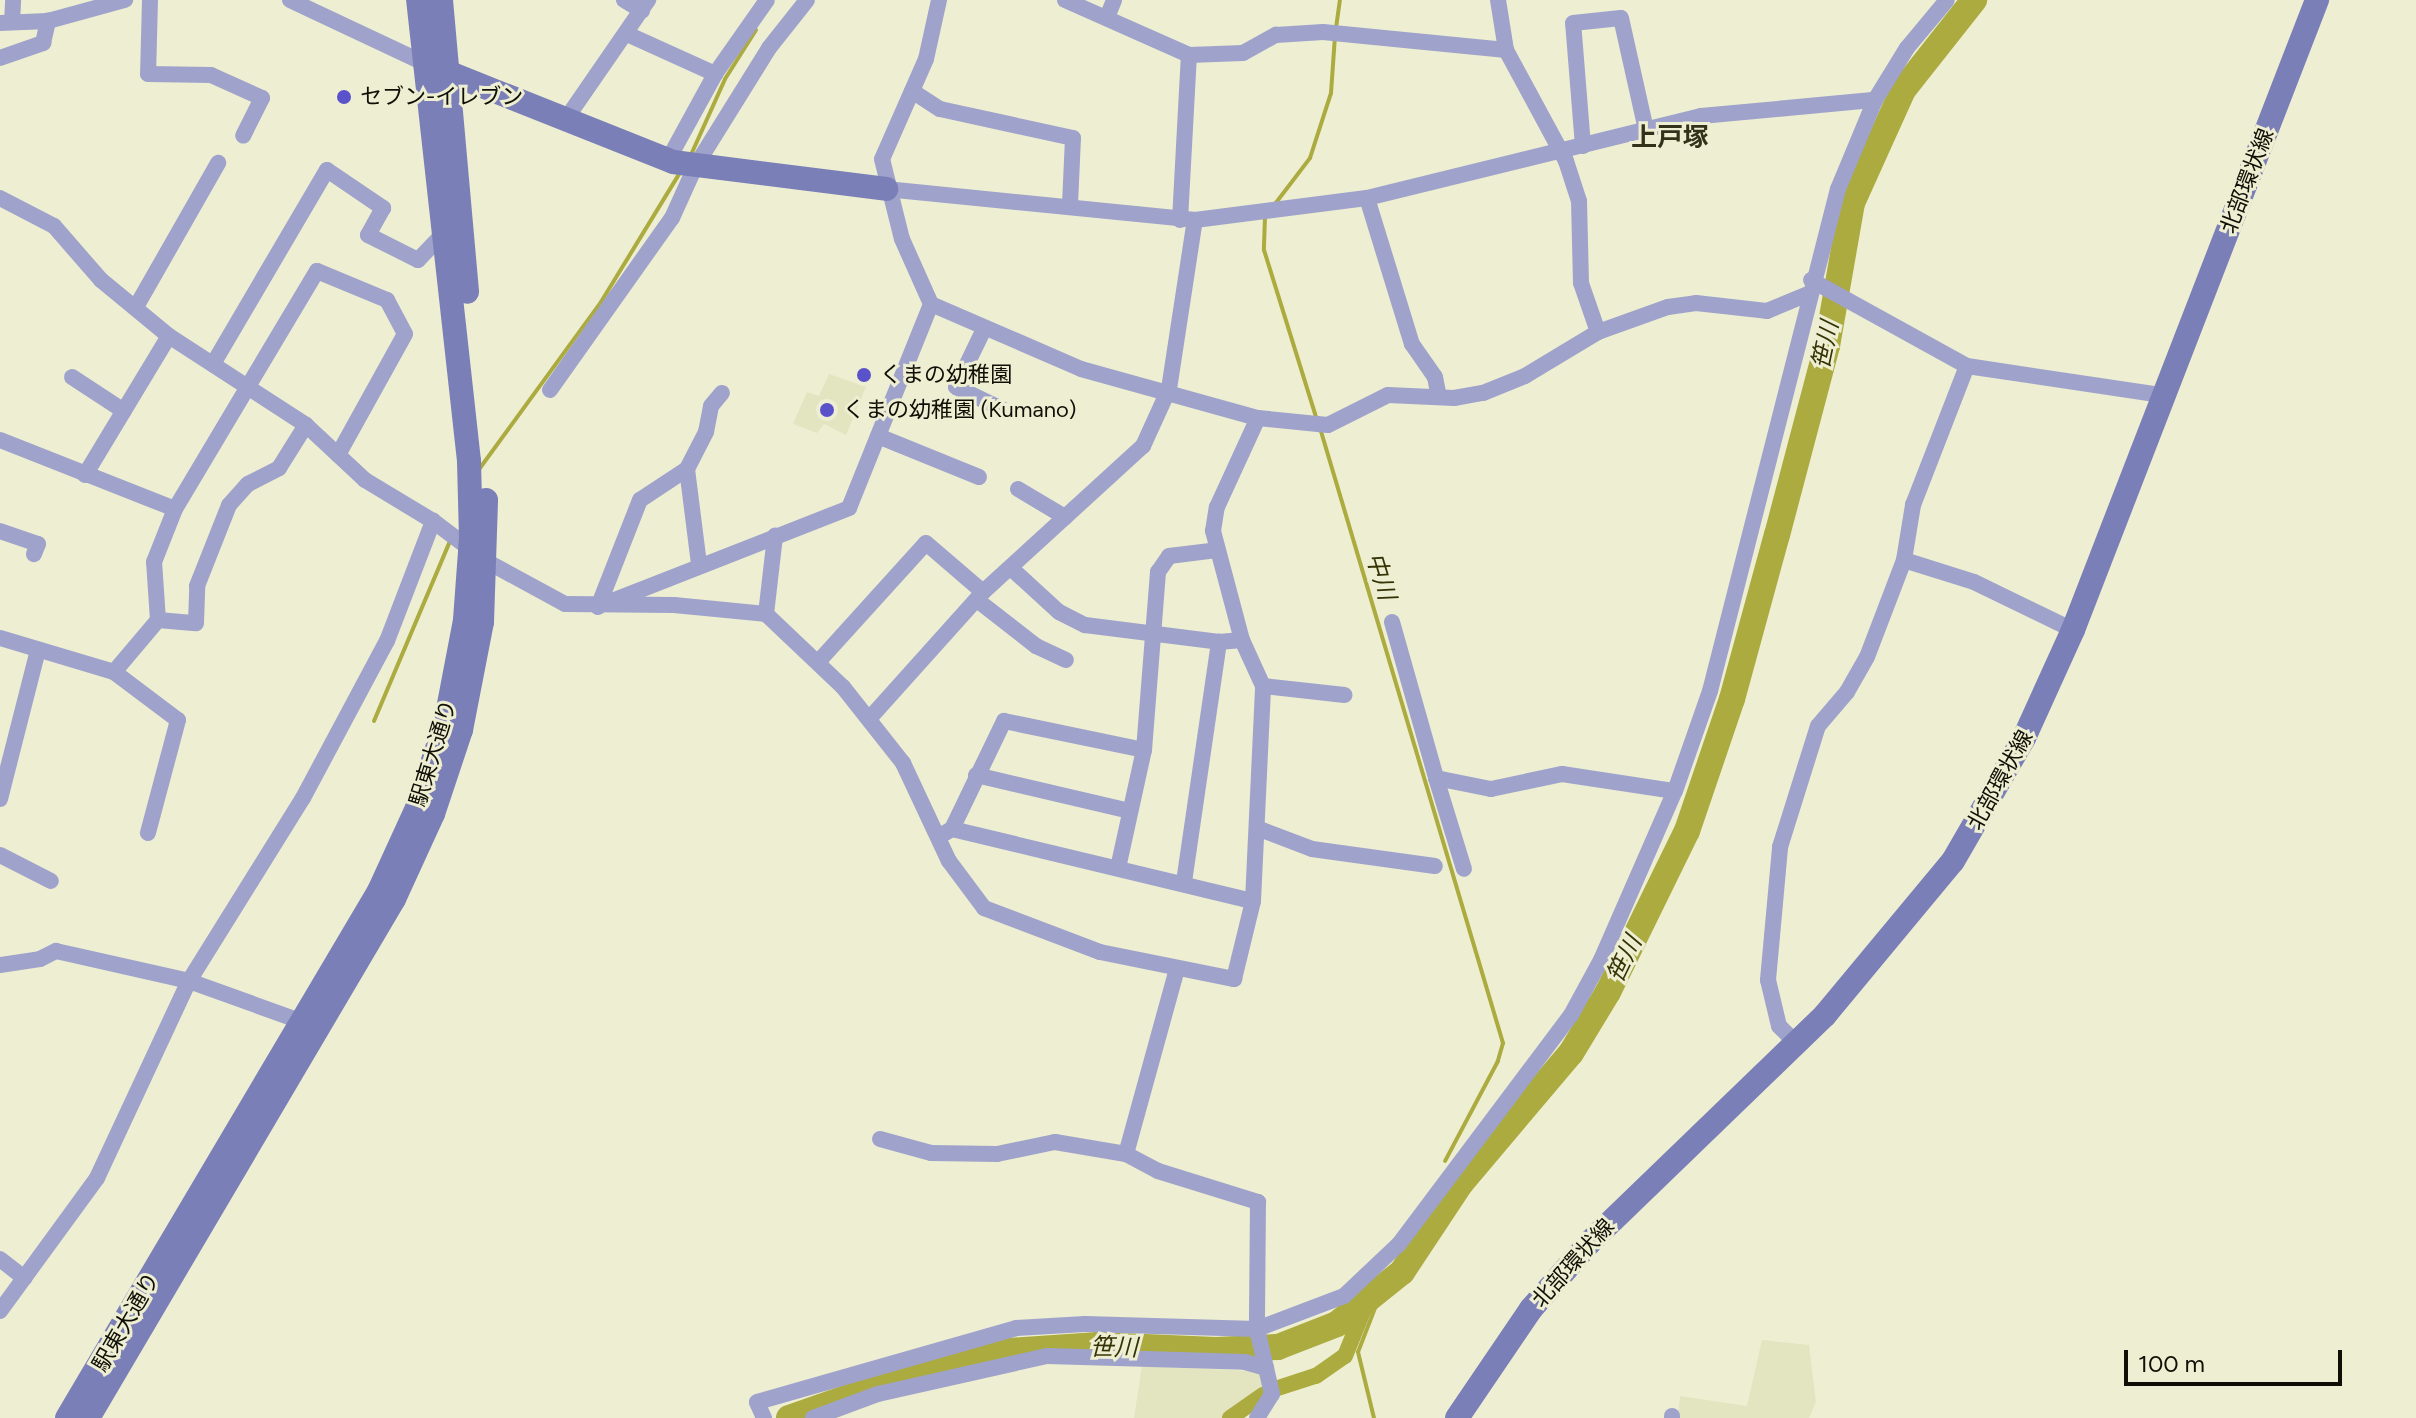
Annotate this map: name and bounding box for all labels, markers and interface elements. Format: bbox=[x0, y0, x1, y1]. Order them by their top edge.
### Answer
place label: セブン-イレブン bbox=[360, 84, 523, 110]
marker: セブン-イレブン bbox=[335, 88, 353, 106]
district label: 上戸塚 bbox=[1631, 122, 1709, 154]
street label: 北部環状線 bbox=[2215, 125, 2279, 237]
water label: 笹川 bbox=[1806, 319, 1844, 371]
place label: くまの幼稚園 bbox=[880, 362, 1012, 388]
marker: くまの幼稚園 bbox=[855, 366, 873, 384]
place label: くまの幼稚園 (Kumano) bbox=[843, 397, 1076, 423]
marker: くまの幼稚園 (Kumano) bbox=[818, 401, 836, 419]
water label: 中川 bbox=[1360, 549, 1402, 603]
street label: 駅東大通り bbox=[404, 697, 462, 809]
street label: 北部環状線 bbox=[1962, 725, 2038, 835]
water label: 笹川 bbox=[1601, 931, 1647, 987]
street label: 北部環状線 bbox=[1526, 1213, 1620, 1313]
street label: 駅東大通り bbox=[87, 1268, 165, 1376]
water label: 笹川 bbox=[1090, 1332, 1138, 1362]
scale bar bbox=[2128, 1334, 2346, 1384]
text: 100 m bbox=[2138, 1349, 2205, 1378]

